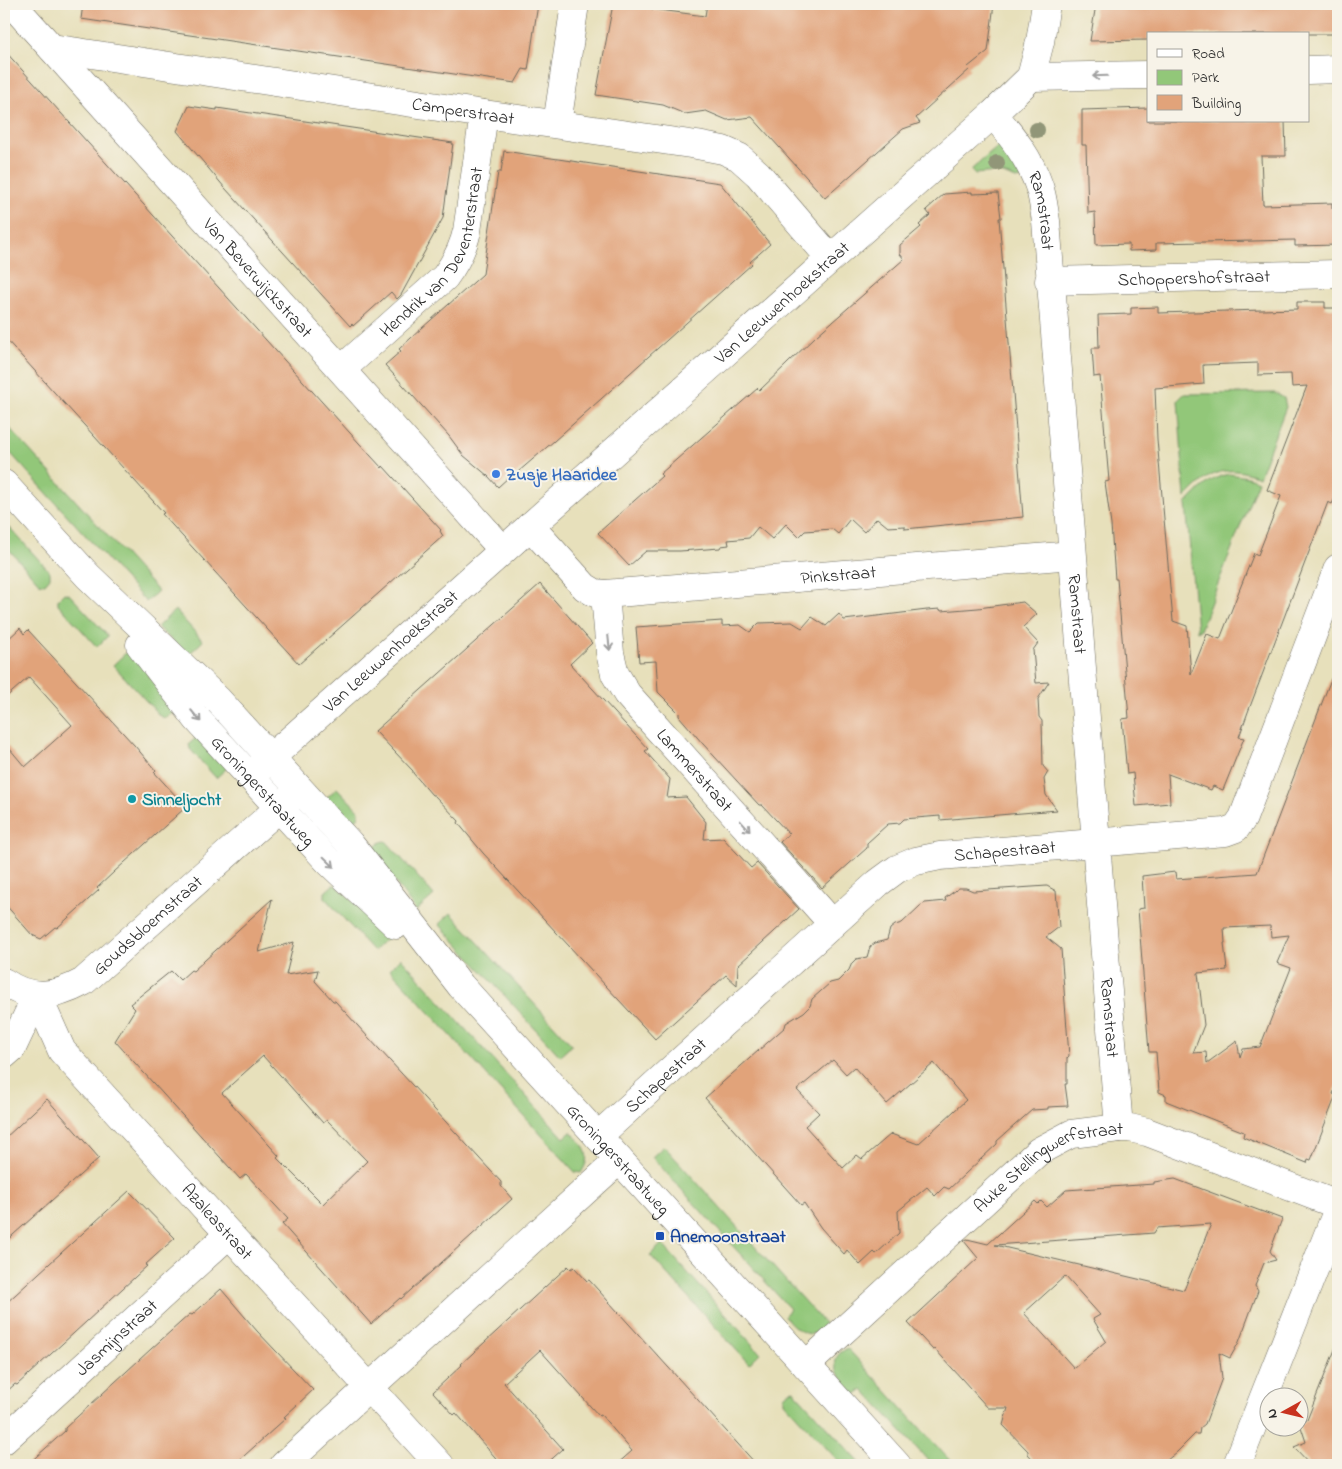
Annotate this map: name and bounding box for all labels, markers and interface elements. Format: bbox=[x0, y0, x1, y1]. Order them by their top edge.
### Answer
legend bbox=[1147, 32, 1310, 122]
text: Road bbox=[1192, 43, 1225, 65]
text: Park bbox=[1192, 67, 1220, 89]
one-way arrow bbox=[1092, 72, 1108, 81]
street label: Camperstraat bbox=[410, 92, 516, 133]
text: Building bbox=[1191, 93, 1241, 116]
street label: Hendrik van Deventerstraat bbox=[375, 165, 491, 344]
street label: Ramstraat bbox=[1020, 168, 1059, 251]
street label: Van Beverwijckstraat bbox=[195, 212, 318, 345]
street label: Van Leeuwenhoekstraat bbox=[709, 236, 856, 372]
street label: Schoppershofstraat bbox=[1117, 265, 1271, 294]
place label: Zusje Haaridee bbox=[506, 463, 618, 489]
marker: Zusje Haaridee bbox=[490, 468, 502, 480]
street label: Pinkstraat bbox=[800, 560, 877, 593]
street label: Ramstraat bbox=[1059, 573, 1092, 655]
street label: Van Leeuwenhoekstraat bbox=[317, 585, 465, 721]
one-way arrow bbox=[604, 634, 614, 650]
one-way arrow bbox=[190, 710, 201, 723]
street label: Lammerstraat bbox=[649, 724, 738, 819]
street label: Groningerstraatweg bbox=[204, 731, 320, 854]
place label: Sinneljocht bbox=[142, 788, 222, 814]
marker: Sinneljocht bbox=[126, 793, 138, 805]
one-way arrow bbox=[739, 820, 751, 833]
street label: Schapestraat bbox=[953, 835, 1057, 870]
one-way arrow bbox=[323, 856, 335, 868]
street label: Goudsbloemstraat bbox=[88, 870, 210, 983]
street label: Ramstraat bbox=[1092, 977, 1124, 1059]
street label: Schapestraat bbox=[620, 1033, 713, 1120]
street label: Groningerstraatweg bbox=[559, 1099, 675, 1223]
street label: Auke Stellingwerfstraat bbox=[969, 1117, 1123, 1220]
street label: Azaleastraat bbox=[174, 1179, 258, 1267]
place label: Anemoonstraat bbox=[670, 1225, 787, 1251]
marker: Anemoonstraat bbox=[654, 1230, 666, 1242]
street label: Jasmijnstraat bbox=[70, 1294, 165, 1383]
north arrow bbox=[1260, 1386, 1310, 1436]
text: N bbox=[1262, 1407, 1284, 1420]

